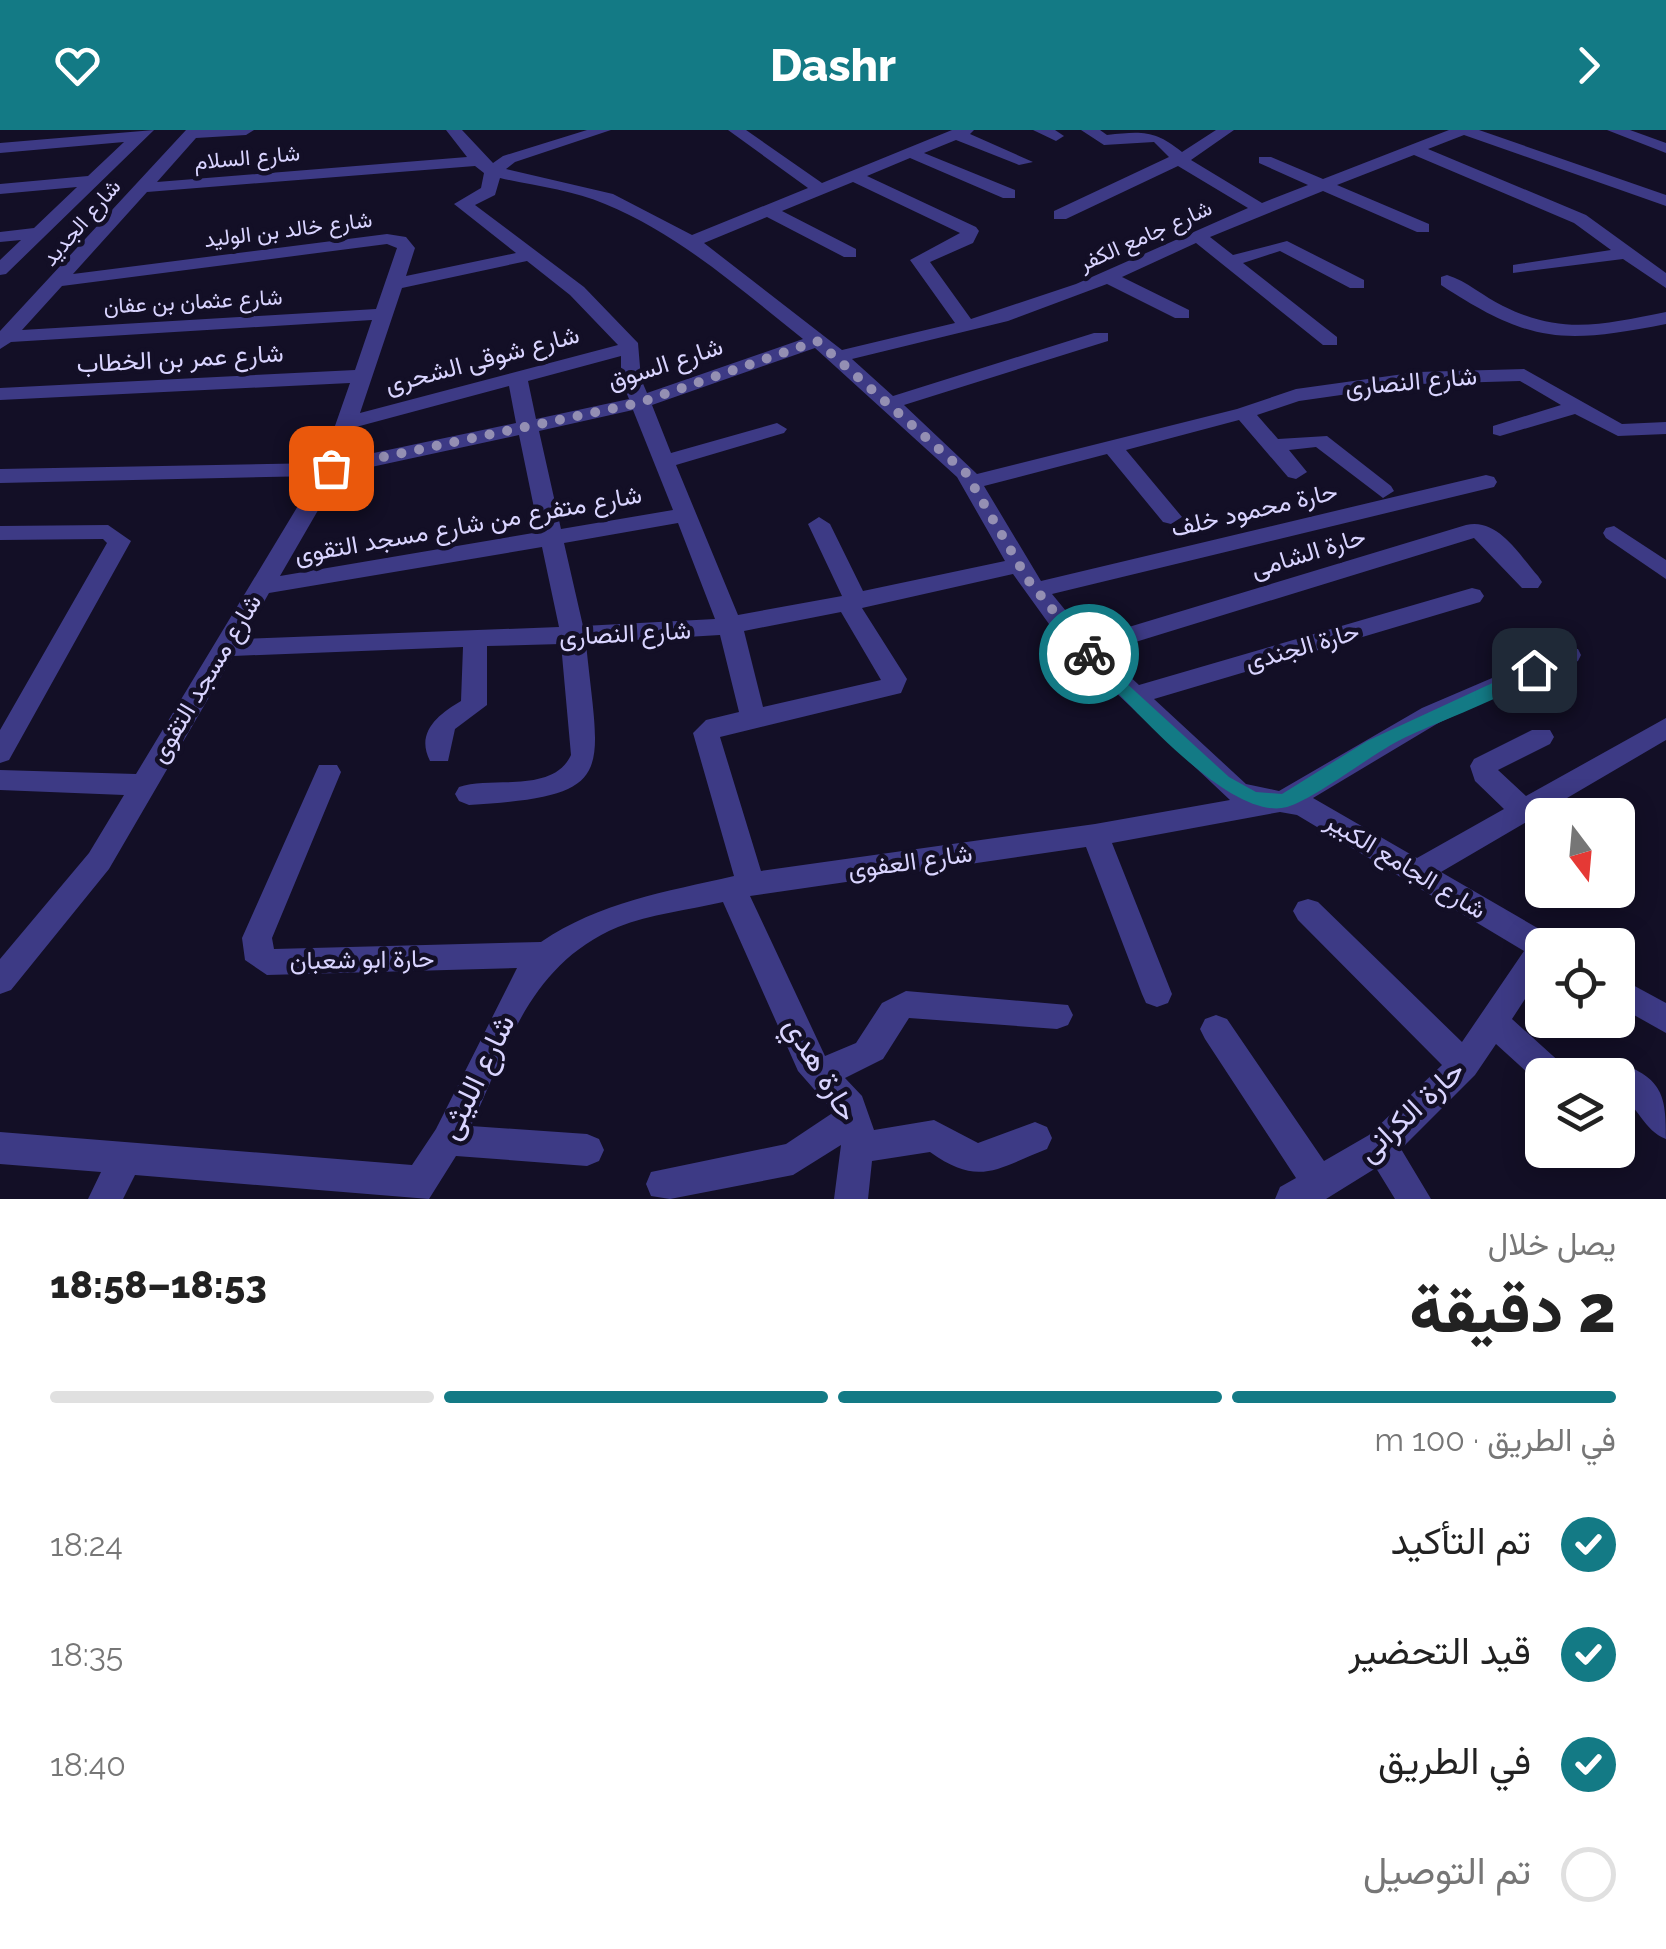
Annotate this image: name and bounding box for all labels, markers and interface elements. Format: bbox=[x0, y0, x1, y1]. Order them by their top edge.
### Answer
icon: heart bbox=[50, 38, 105, 93]
icon: forward bbox=[1561, 38, 1616, 93]
text: Dashr bbox=[770, 39, 896, 92]
street label: شارع السلام bbox=[193, 139, 301, 177]
street label: شارع الجديد bbox=[36, 173, 127, 272]
street label: شارع جامع الكفر bbox=[1073, 194, 1216, 278]
street label: شارع خالد بن الوليد bbox=[202, 206, 374, 254]
street label: شارع عثمان بن عفان bbox=[103, 283, 283, 321]
street label: شارع شوقى الشحرى bbox=[382, 319, 583, 401]
street label: شارع السوق bbox=[604, 330, 727, 398]
street label: شارع عمر بن الخطاب bbox=[76, 338, 284, 380]
street label: شارع النصارى bbox=[1344, 360, 1478, 404]
pin bbox=[289, 426, 374, 511]
icon: bag bbox=[304, 441, 359, 496]
street label: حارة محمود خلف bbox=[1168, 475, 1340, 544]
street label: شارع متفرع من شارع مسجد التقوى bbox=[292, 479, 644, 571]
street label: حارة الشامى bbox=[1247, 520, 1369, 585]
street label: شارع مسجد التقوى bbox=[143, 588, 269, 769]
courier bbox=[1039, 604, 1139, 704]
street label: شارع النصارى bbox=[558, 615, 692, 653]
street label: حارة الجندى bbox=[1241, 615, 1363, 678]
icon: bike bbox=[1062, 627, 1117, 682]
pin bbox=[1492, 628, 1577, 713]
icon: home bbox=[1507, 643, 1562, 698]
north arrow bbox=[1525, 798, 1635, 908]
map controls bbox=[1525, 798, 1635, 1168]
street label: شارع الجامع الكبير bbox=[1318, 805, 1492, 927]
street label: شارع العفوى bbox=[846, 837, 974, 887]
button: locate bbox=[1525, 928, 1635, 1038]
street label: حارة ابو شعبان bbox=[289, 943, 435, 976]
street label: شارع الليثى bbox=[431, 1009, 524, 1146]
street label: حارة هدي bbox=[771, 1010, 866, 1131]
street label: حارة الكرانى bbox=[1350, 1052, 1472, 1170]
button: layers bbox=[1525, 1058, 1635, 1168]
text: يصل خلال bbox=[1488, 1225, 1616, 1262]
text: 18:53–18:58 bbox=[50, 1262, 267, 1307]
text: 2 دقيقة bbox=[1409, 1271, 1616, 1347]
text: في الطريق · 100 m bbox=[1374, 1421, 1616, 1458]
icon: check bbox=[1561, 1517, 1616, 1572]
text: تم التأكيد bbox=[1390, 1518, 1531, 1563]
text: 18:24 bbox=[50, 1526, 123, 1563]
icon: check bbox=[1561, 1627, 1616, 1682]
text: قيد التحضير bbox=[1348, 1628, 1531, 1673]
text: 18:35 bbox=[50, 1636, 123, 1673]
icon: check bbox=[1561, 1737, 1616, 1792]
text: في الطريق bbox=[1378, 1738, 1531, 1783]
text: 18:40 bbox=[50, 1746, 126, 1783]
text: تم التوصيل bbox=[1363, 1848, 1531, 1893]

